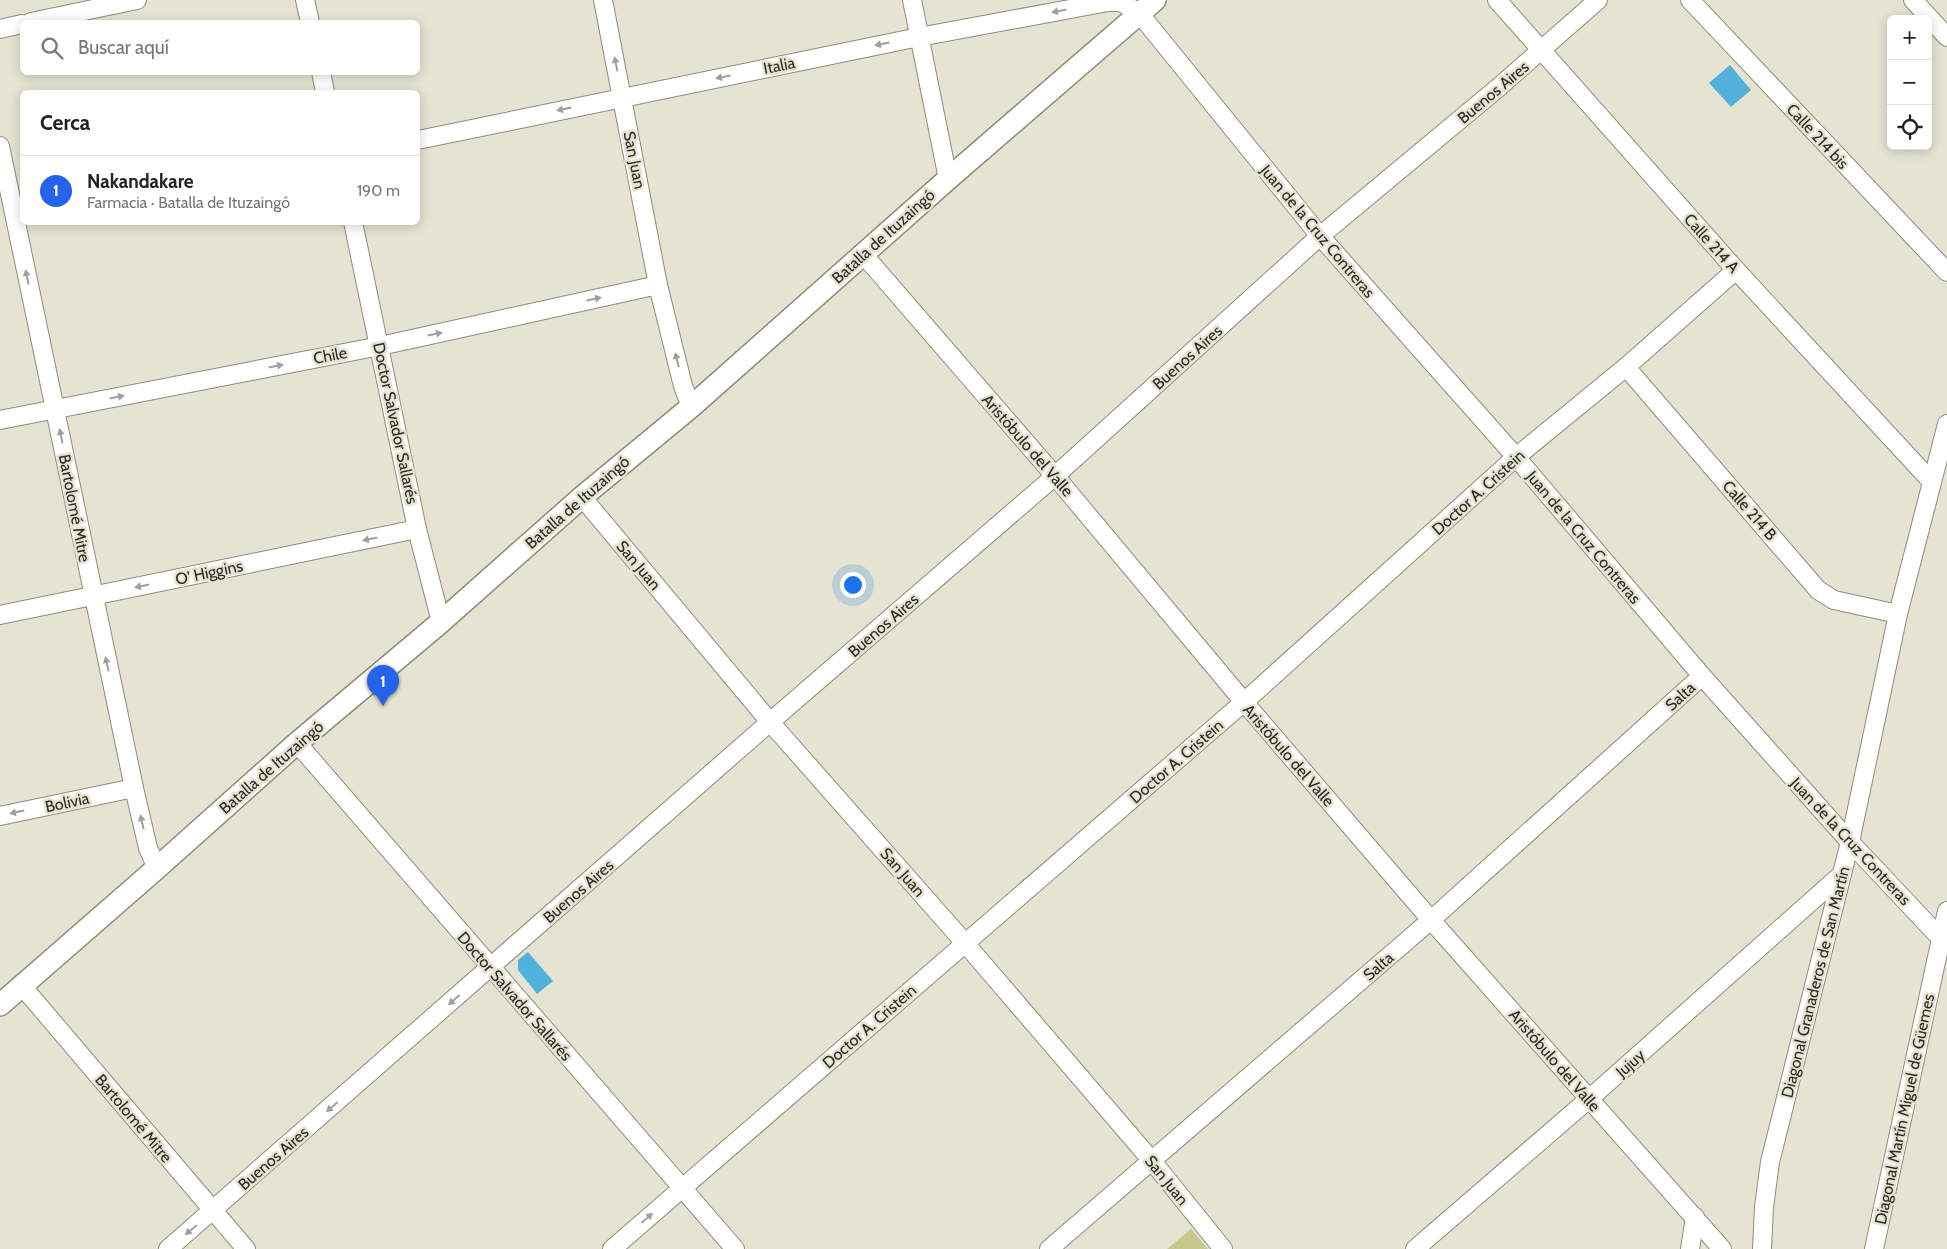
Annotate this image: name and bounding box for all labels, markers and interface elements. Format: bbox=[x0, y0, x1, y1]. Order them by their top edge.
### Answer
one-way arrow bbox=[1050, 7, 1066, 15]
map controls bbox=[1887, 15, 1932, 150]
button: + bbox=[1887, 15, 1932, 60]
search box bbox=[20, 20, 420, 75]
icon: search bbox=[38, 34, 66, 62]
text: Buscar aquí bbox=[78, 36, 169, 59]
one-way arrow bbox=[874, 40, 890, 48]
street label: Italia bbox=[762, 53, 797, 78]
one-way arrow bbox=[612, 56, 620, 72]
street label: Buenos Aires bbox=[1454, 57, 1533, 128]
button: − bbox=[1887, 60, 1932, 105]
one-way arrow bbox=[714, 73, 730, 81]
street label: Calle 214 bis bbox=[1783, 100, 1853, 173]
one-way arrow bbox=[556, 105, 571, 113]
button: locate bbox=[1887, 105, 1932, 150]
text: Cerca bbox=[40, 110, 90, 135]
street label: San Juan bbox=[620, 130, 649, 191]
street label: Juan de la Cruz Contreras bbox=[1256, 160, 1379, 302]
text: Nakandakare bbox=[87, 170, 194, 193]
text: 1 bbox=[53, 181, 59, 200]
text: 190 m bbox=[357, 181, 400, 200]
street label: Batalla de Ituzaingó bbox=[828, 185, 939, 287]
text: Farmacia · Batalla de Ituzaingó bbox=[87, 193, 290, 212]
street label: Calle 214 A bbox=[1680, 210, 1743, 277]
one-way arrow bbox=[23, 269, 31, 284]
one-way arrow bbox=[586, 295, 602, 303]
street label: Buenos Aires bbox=[1149, 321, 1226, 394]
one-way arrow bbox=[428, 329, 444, 337]
street label: Doctor Salvador Sallarés bbox=[369, 341, 422, 506]
street label: Chile bbox=[312, 343, 349, 368]
one-way arrow bbox=[673, 353, 681, 368]
one-way arrow bbox=[268, 362, 284, 370]
street label: Aristóbulo del Valle bbox=[978, 390, 1077, 500]
one-way arrow bbox=[109, 393, 125, 401]
one-way arrow bbox=[57, 428, 65, 443]
street label: Doctor A. Cristein bbox=[1428, 446, 1529, 539]
street label: Batalla de Ituzaingó bbox=[521, 452, 633, 553]
street label: Bartolomé Mitre bbox=[55, 453, 94, 564]
street label: Juan de la Cruz Contreras bbox=[1522, 466, 1645, 608]
street label: Calle 214 B bbox=[1719, 477, 1781, 544]
one-way arrow bbox=[362, 535, 377, 543]
street label: San Juan bbox=[613, 537, 665, 594]
street label: O' Higgins bbox=[174, 556, 245, 589]
your location bbox=[840, 572, 866, 598]
one-way arrow bbox=[134, 582, 150, 590]
street label: Buenos Aires bbox=[844, 589, 923, 661]
one-way arrow bbox=[103, 656, 111, 671]
pin: 1 bbox=[367, 665, 399, 706]
street label: Salta bbox=[1661, 678, 1699, 715]
street label: Aristóbulo del Valle bbox=[1239, 700, 1338, 810]
street label: Doctor A. Cristein bbox=[1126, 716, 1227, 807]
street label: Batalla de Ituzaingó bbox=[215, 717, 327, 818]
street label: Juan de la Cruz Contreras bbox=[1786, 773, 1915, 909]
street label: Bolivia bbox=[43, 789, 91, 816]
one-way arrow bbox=[9, 809, 25, 817]
one-way arrow bbox=[138, 815, 146, 830]
street label: San Juan bbox=[876, 844, 929, 901]
street label: Buenos Aires bbox=[539, 855, 618, 927]
street label: Diagonal Granaderos de San Martín bbox=[1778, 864, 1853, 1100]
street label: Doctor Salvador Sallarés bbox=[453, 928, 576, 1065]
street label: Salta bbox=[1359, 948, 1398, 985]
street label: Doctor A. Cristein bbox=[819, 981, 920, 1072]
street label: Diagonal Martín Miguel de Güemes bbox=[1871, 992, 1938, 1226]
one-way arrow bbox=[447, 994, 460, 1005]
street label: Aristóbulo del Valle bbox=[1505, 1005, 1604, 1115]
street label: Jujuy bbox=[1611, 1046, 1649, 1082]
street label: Bartolomé Mitre bbox=[91, 1070, 176, 1166]
one-way arrow bbox=[326, 1101, 338, 1113]
street label: Buenos Aires bbox=[234, 1122, 313, 1194]
street label: San Juan bbox=[1141, 1152, 1192, 1209]
one-way arrow bbox=[641, 1213, 654, 1224]
one-way arrow bbox=[185, 1224, 197, 1236]

